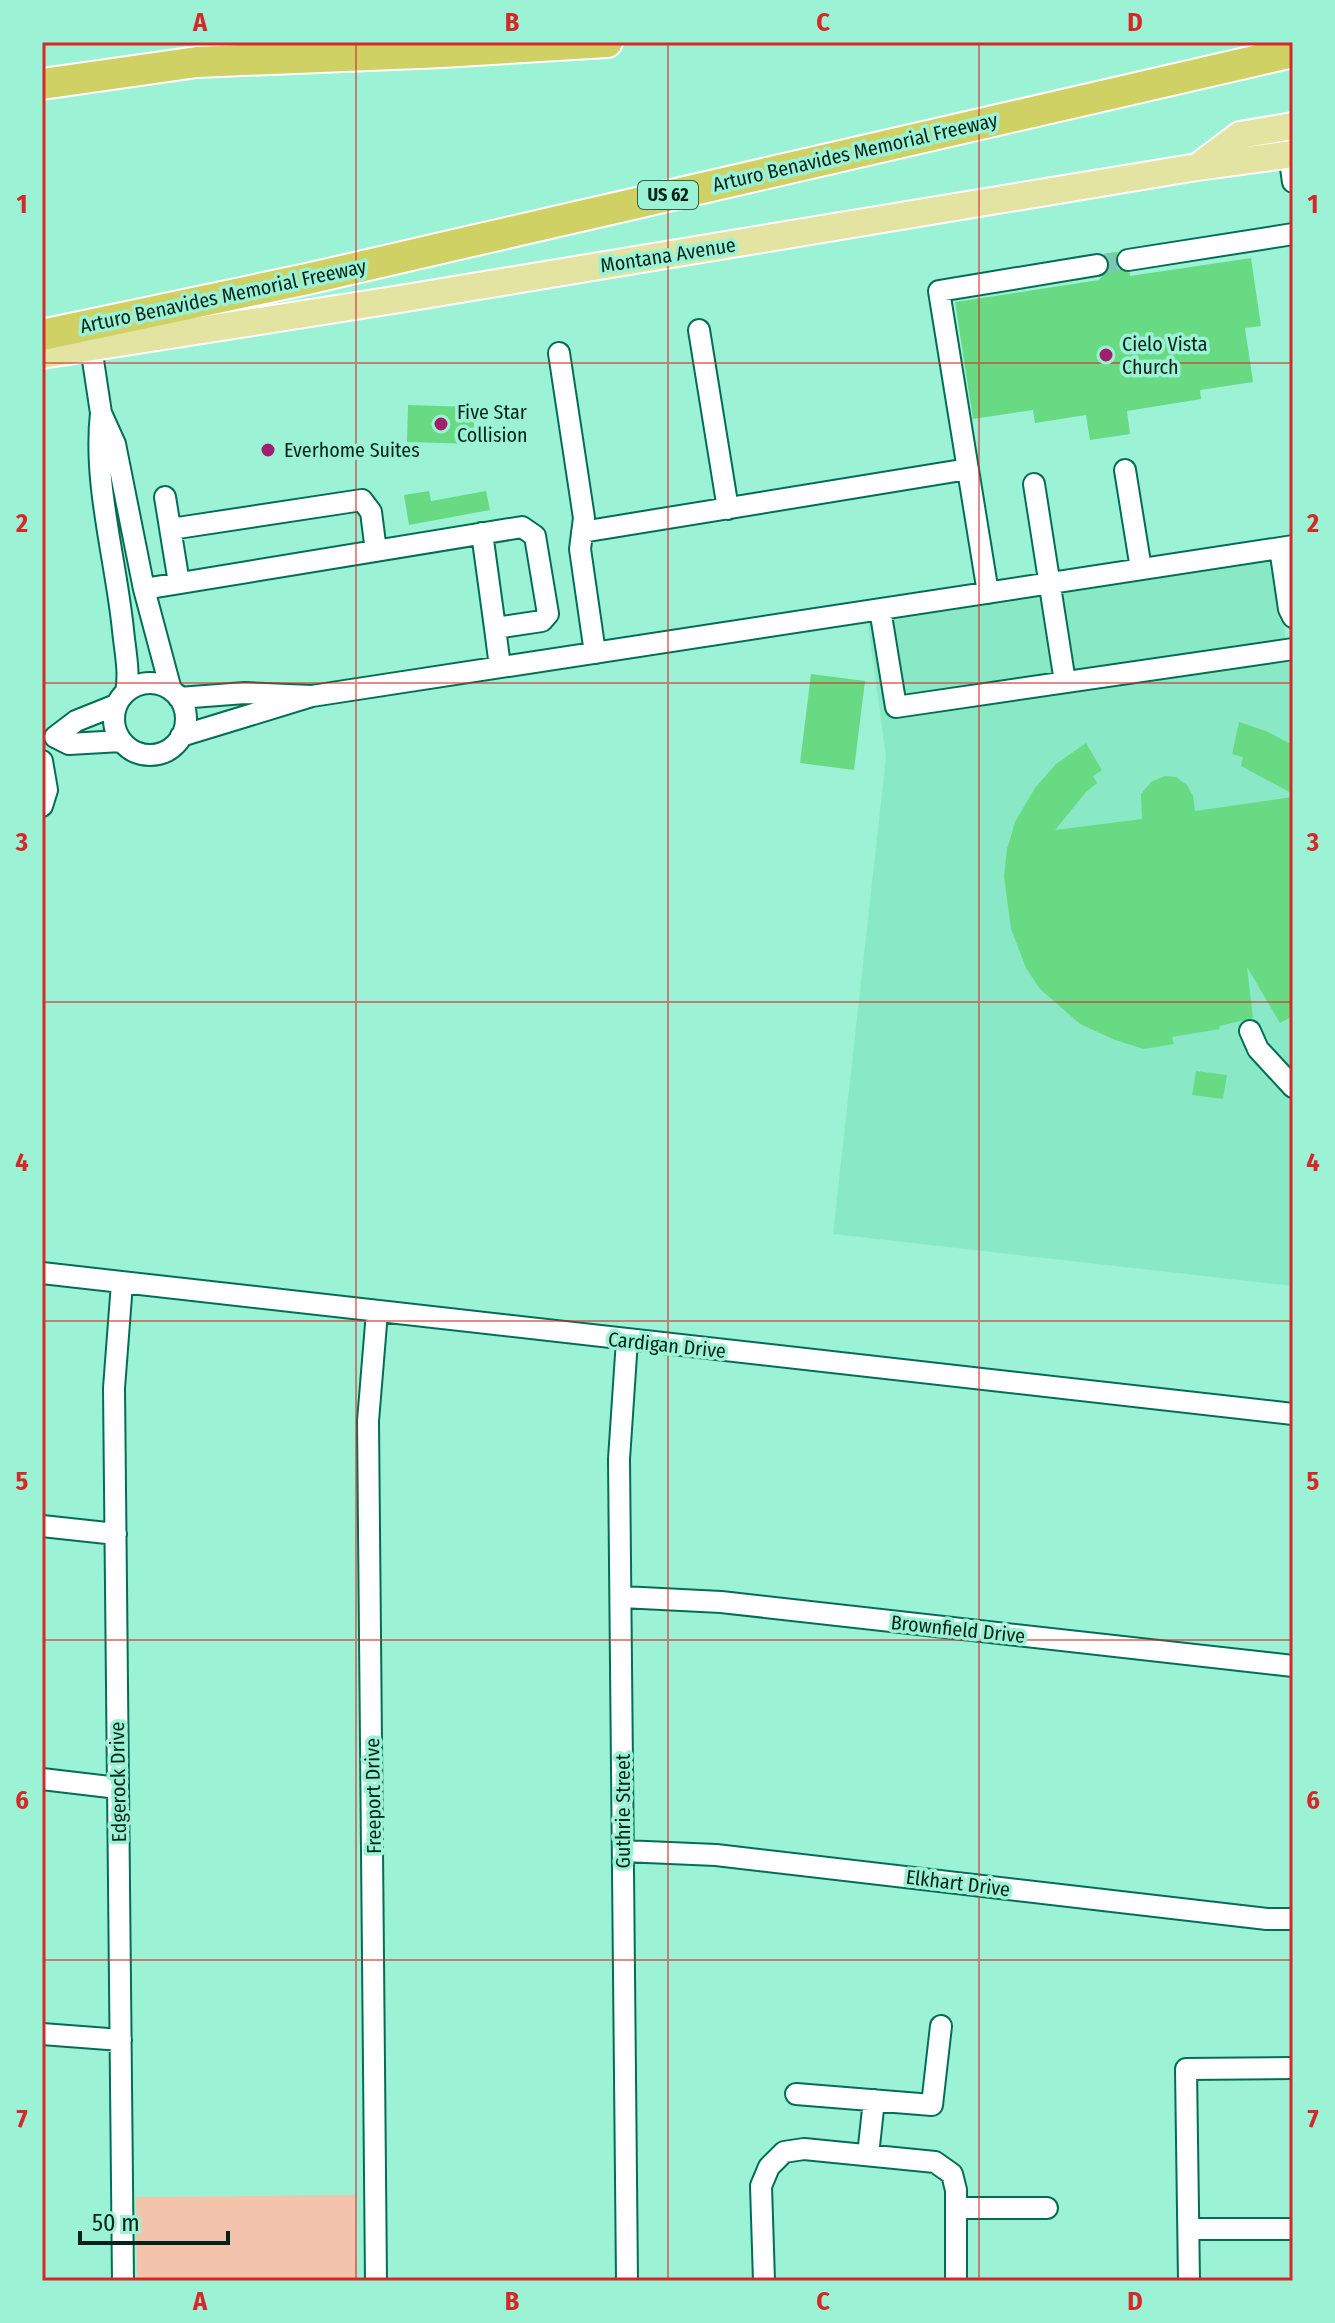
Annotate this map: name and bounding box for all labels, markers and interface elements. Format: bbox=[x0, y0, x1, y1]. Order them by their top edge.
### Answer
text: A bbox=[192, 7, 208, 38]
text: B bbox=[505, 7, 520, 38]
text: C bbox=[816, 7, 830, 38]
text: D bbox=[1127, 7, 1143, 38]
street label: Arturo Benavides Memorial Freeway bbox=[710, 107, 1000, 197]
road number: US 62 bbox=[638, 181, 698, 209]
text: 1 bbox=[17, 189, 28, 220]
text: 1 bbox=[1308, 189, 1319, 220]
street label: Montana Avenue bbox=[599, 232, 737, 278]
street label: Arturo Benavides Memorial Freeway bbox=[78, 254, 368, 338]
place label: Cielo Vista Church bbox=[1122, 332, 1207, 379]
marker: Cielo Vista Church bbox=[1097, 346, 1115, 364]
place label: Five Star Collision bbox=[457, 400, 528, 447]
marker: Five Star Collision bbox=[432, 415, 450, 433]
place label: Everhome Suites bbox=[284, 438, 420, 462]
marker: Everhome Suites bbox=[259, 441, 277, 459]
text: 2 bbox=[15, 508, 28, 539]
text: 2 bbox=[1306, 508, 1319, 539]
text: 3 bbox=[15, 827, 28, 858]
text: 3 bbox=[1306, 827, 1319, 858]
text: 4 bbox=[15, 1147, 29, 1178]
text: 4 bbox=[1306, 1147, 1320, 1178]
street label: Cardigan Drive bbox=[607, 1327, 727, 1363]
text: 5 bbox=[16, 1466, 29, 1497]
text: 5 bbox=[1307, 1466, 1320, 1497]
street label: Brownfield Drive bbox=[890, 1610, 1026, 1648]
street label: Edgerock Drive bbox=[105, 1722, 131, 1842]
street label: Freeport Drive bbox=[360, 1738, 386, 1854]
street label: Guthrie Street bbox=[611, 1753, 635, 1868]
text: 6 bbox=[15, 1785, 29, 1816]
text: 6 bbox=[1306, 1785, 1320, 1816]
street label: Elkhart Drive bbox=[905, 1865, 1011, 1901]
text: 7 bbox=[16, 2104, 28, 2135]
text: 7 bbox=[1307, 2104, 1319, 2135]
scale bar bbox=[80, 2195, 228, 2245]
text: 50 m bbox=[92, 2209, 140, 2237]
text: A bbox=[192, 2286, 208, 2317]
text: B bbox=[505, 2286, 520, 2317]
text: C bbox=[816, 2286, 830, 2317]
text: D bbox=[1127, 2286, 1143, 2317]

